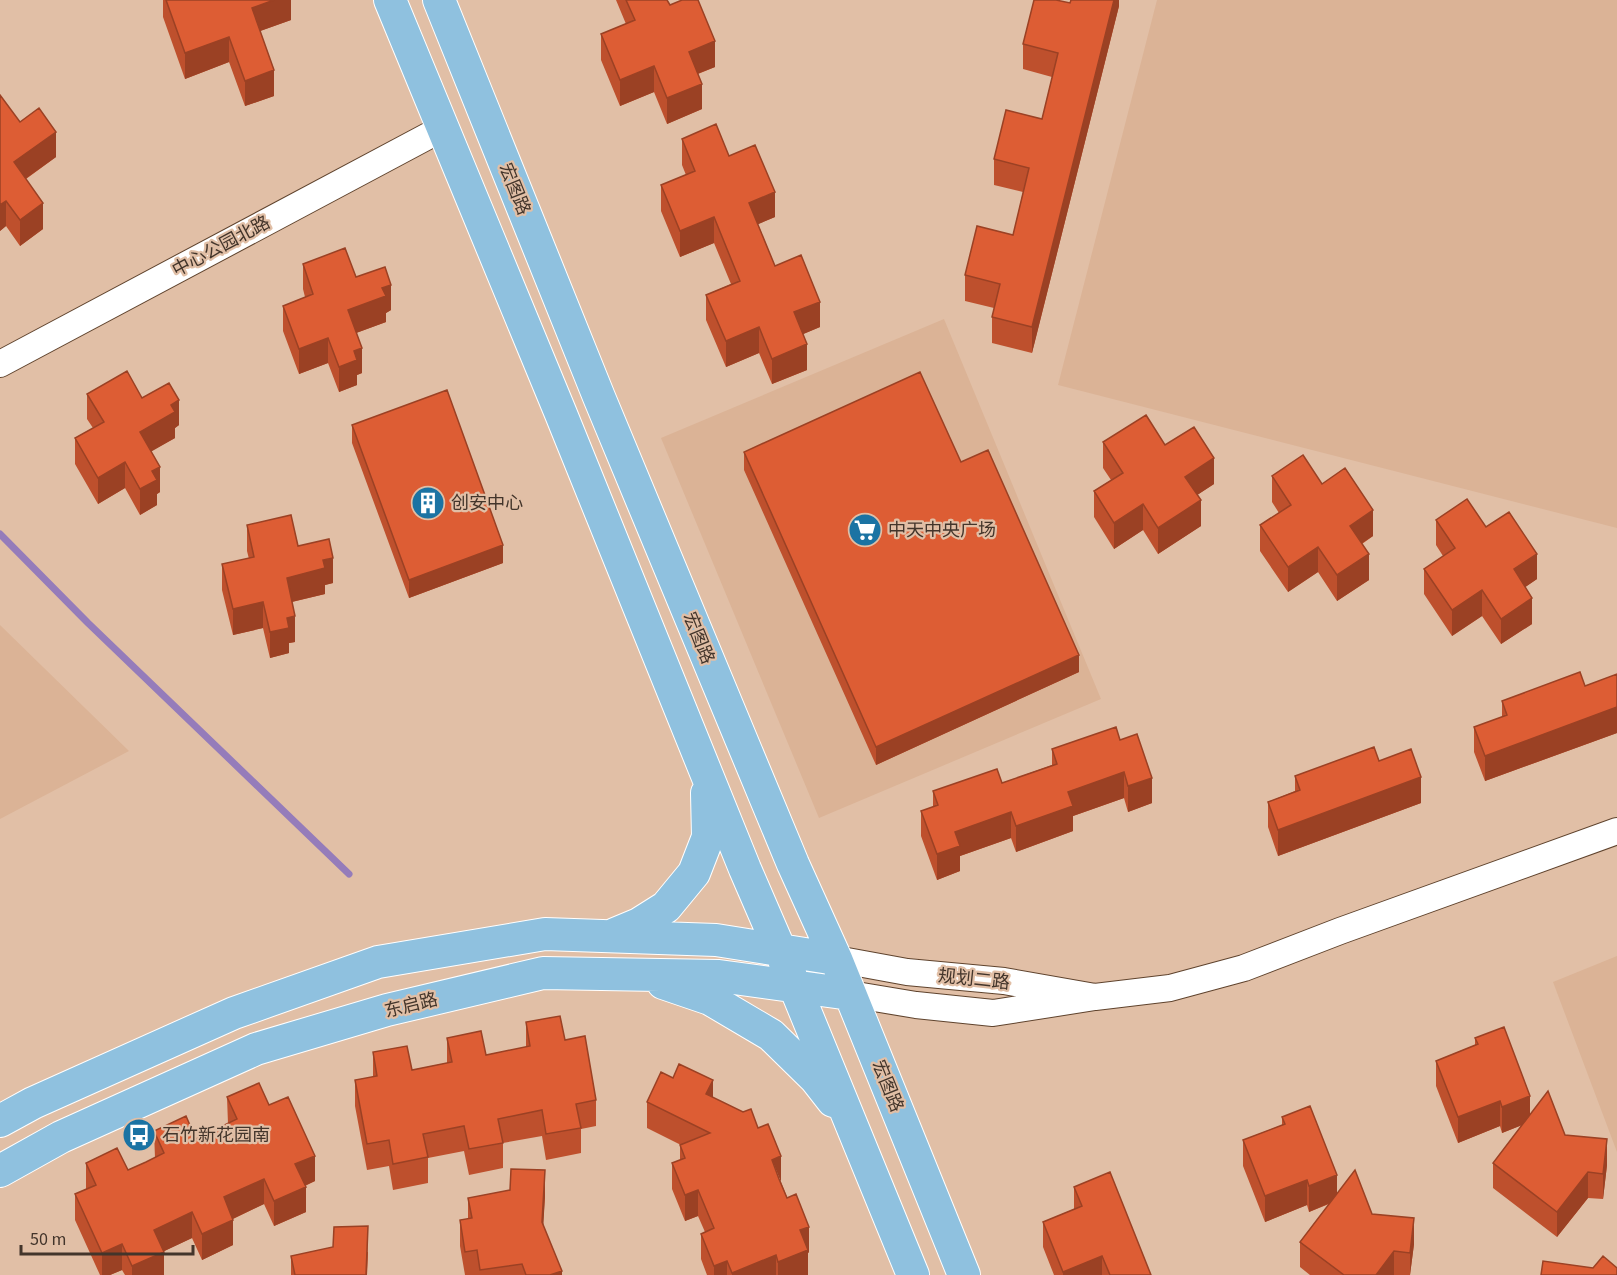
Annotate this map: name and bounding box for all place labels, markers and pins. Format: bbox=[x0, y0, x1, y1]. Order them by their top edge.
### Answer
building icon: 创安中心 bbox=[410, 485, 446, 521]
place label: 创安中心 bbox=[451, 491, 523, 516]
supermarket icon: 中天中央广场 bbox=[847, 512, 883, 548]
place label: 中天中央广场 bbox=[888, 518, 996, 543]
bus stop icon: 石竹新花园南 bbox=[121, 1117, 157, 1153]
place label: 石竹新花园南 bbox=[162, 1123, 270, 1148]

